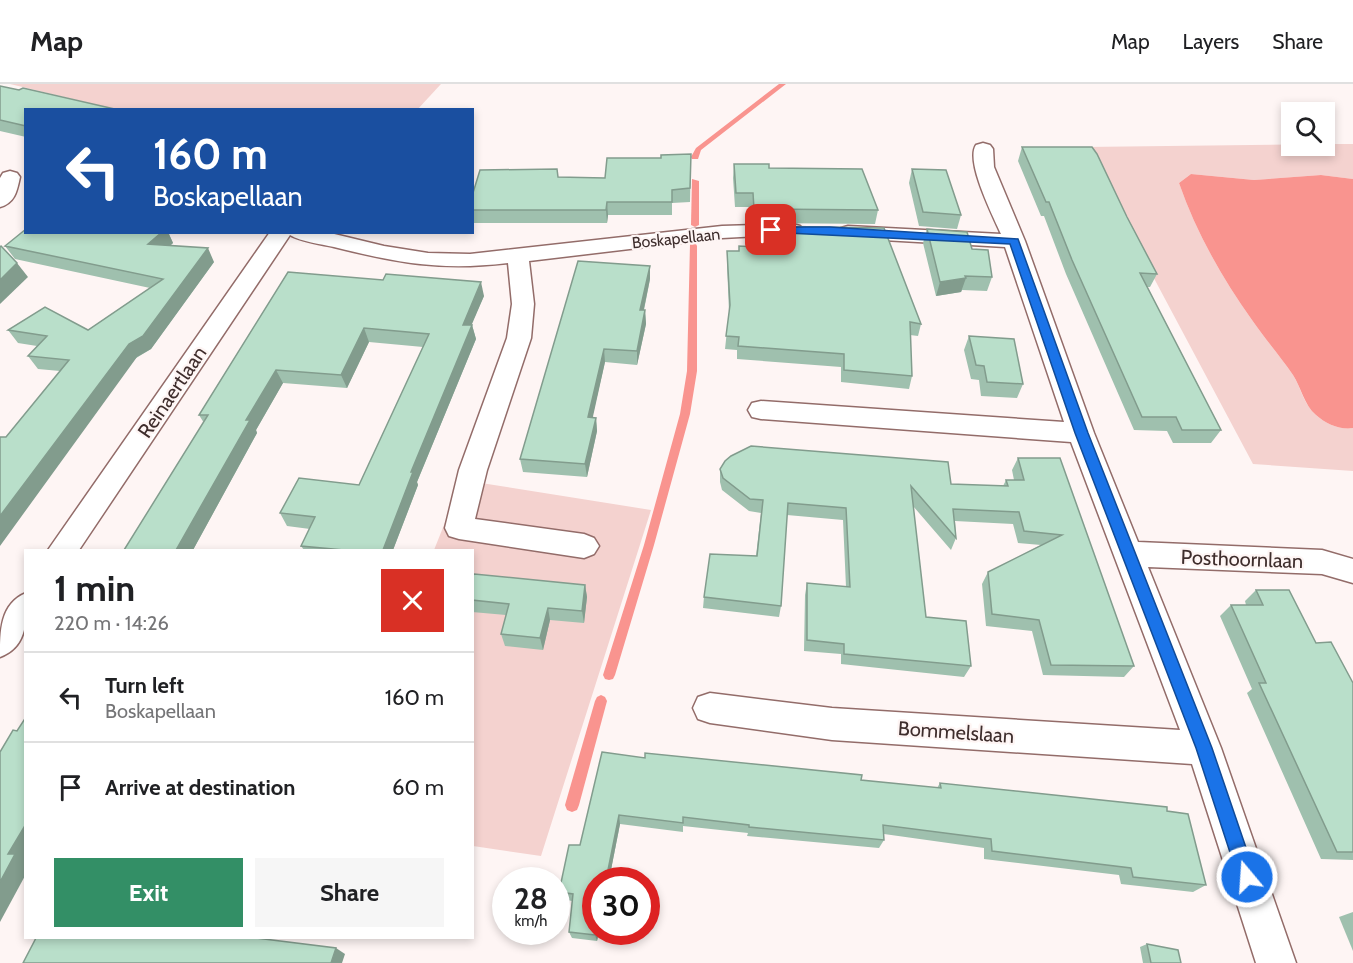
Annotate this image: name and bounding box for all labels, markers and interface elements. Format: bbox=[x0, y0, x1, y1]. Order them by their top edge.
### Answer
text: Map bbox=[30, 24, 83, 58]
text: Map bbox=[1111, 29, 1150, 54]
text: Layers bbox=[1183, 29, 1239, 54]
text: Share bbox=[1272, 29, 1323, 54]
map controls bbox=[1281, 102, 1335, 156]
button: search bbox=[1281, 102, 1335, 156]
text: 160 m bbox=[153, 128, 268, 180]
icon: left bbox=[54, 132, 132, 210]
text: Boskapellaan bbox=[153, 180, 303, 213]
pin bbox=[745, 204, 796, 255]
icon: arrive bbox=[754, 213, 787, 246]
street label: Boskapellaan bbox=[631, 224, 721, 253]
street label: Reinaertlaan bbox=[133, 342, 211, 442]
street label: Posthoornlaan bbox=[1180, 545, 1304, 573]
text: 1 min bbox=[54, 566, 135, 610]
button: close bbox=[381, 569, 444, 632]
text: 220 m · 14:26 bbox=[54, 611, 169, 635]
text: Turn left bbox=[105, 672, 184, 699]
icon: left bbox=[54, 681, 87, 714]
text: 160 m bbox=[385, 684, 444, 711]
text: Boskapellaan bbox=[105, 699, 216, 723]
street label: Bommelslaan bbox=[897, 716, 1015, 748]
icon: arrive bbox=[54, 771, 87, 804]
text: Arrive at destination bbox=[105, 774, 295, 801]
text: 60 m bbox=[392, 774, 444, 801]
position arrow bbox=[1215, 845, 1279, 909]
button: Exit bbox=[54, 858, 243, 927]
button: Share bbox=[255, 858, 444, 927]
speed limit sign: 30 bbox=[582, 867, 660, 945]
text: 28 bbox=[514, 880, 548, 917]
text: km/h bbox=[515, 912, 547, 930]

